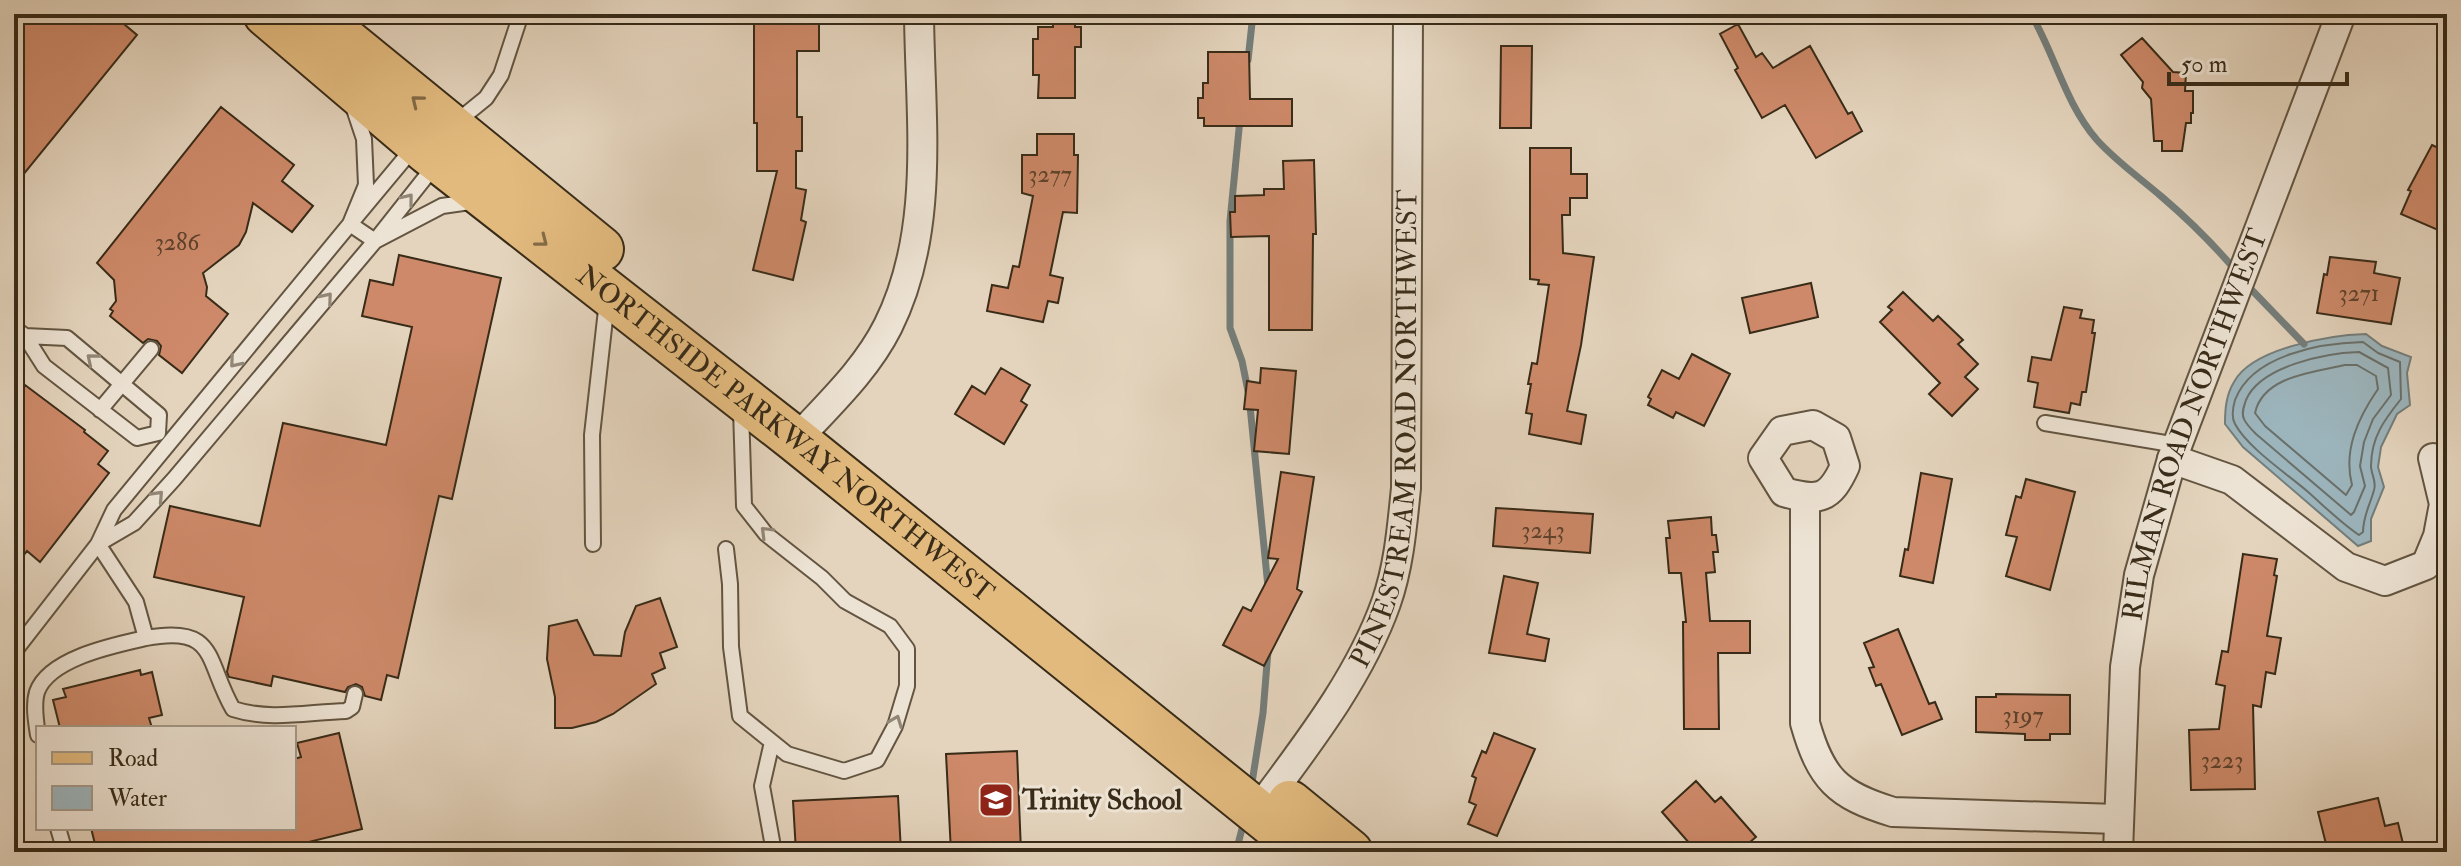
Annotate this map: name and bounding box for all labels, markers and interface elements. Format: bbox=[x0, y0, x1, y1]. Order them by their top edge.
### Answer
scale bar bbox=[2169, 36, 2347, 86]
text: 50 m bbox=[2181, 49, 2228, 80]
one-way arrow bbox=[412, 96, 426, 111]
house number: 3277 bbox=[1028, 159, 1072, 190]
street label: PINESTREAM ROAD NORTHWEST bbox=[1342, 189, 1425, 674]
one-way arrow bbox=[398, 194, 413, 208]
street label: RILMAN ROAD NORTHWEST bbox=[2115, 224, 2275, 623]
house number: 3286 bbox=[155, 227, 201, 258]
one-way arrow bbox=[533, 232, 548, 246]
street label: NORTHSIDE PARKWAY NORTHWEST bbox=[570, 258, 1001, 610]
house number: 3271 bbox=[2339, 278, 2379, 309]
one-way arrow bbox=[317, 293, 332, 307]
one-way arrow bbox=[230, 353, 245, 368]
one-way arrow bbox=[86, 354, 101, 369]
one-way arrow bbox=[149, 491, 164, 505]
house number: 3243 bbox=[1521, 515, 1565, 546]
one-way arrow bbox=[761, 527, 775, 541]
house number: 3197 bbox=[2003, 700, 2044, 731]
one-way arrow bbox=[886, 715, 903, 729]
legend bbox=[36, 726, 296, 830]
text: Road bbox=[108, 743, 158, 774]
house number: 3223 bbox=[2201, 745, 2243, 776]
school or university icon: Trinity School bbox=[977, 781, 1015, 819]
text: Water bbox=[107, 783, 167, 814]
place label: Trinity School bbox=[1021, 783, 1183, 818]

